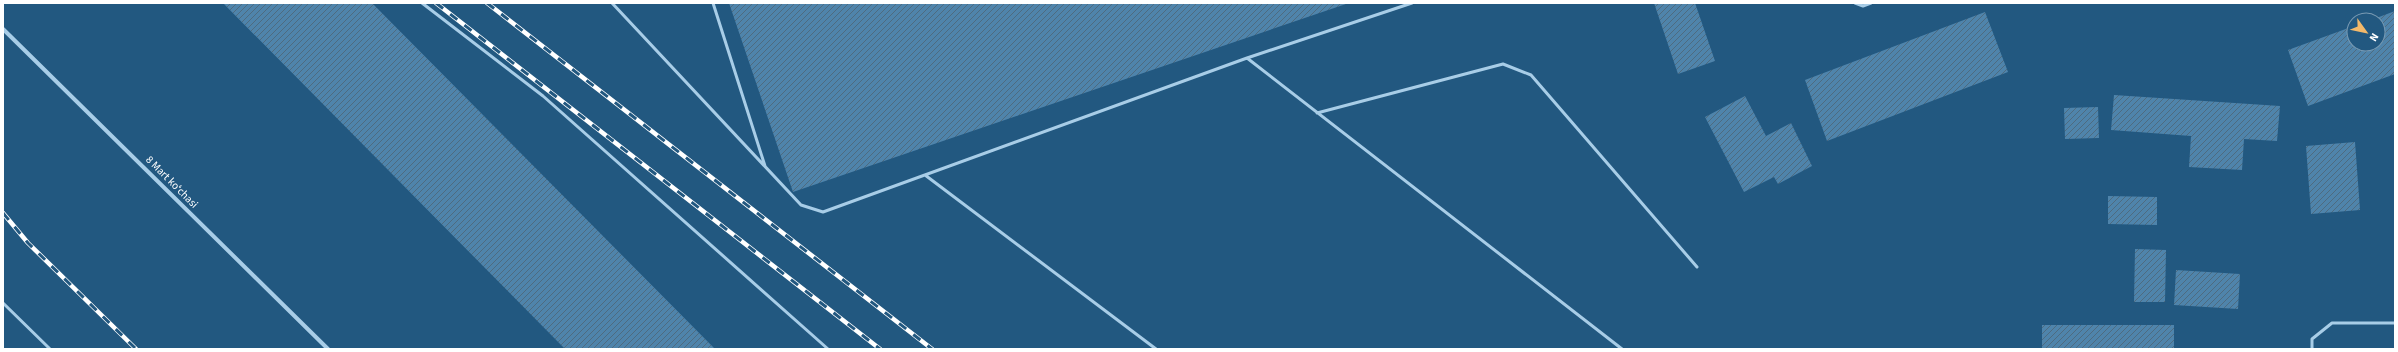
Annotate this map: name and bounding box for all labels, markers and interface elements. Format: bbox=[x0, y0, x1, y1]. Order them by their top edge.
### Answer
north arrow bbox=[2346, 12, 2386, 52]
text: N bbox=[2366, 30, 2382, 44]
street label: 8 Mart koʻchasi bbox=[143, 153, 201, 211]

